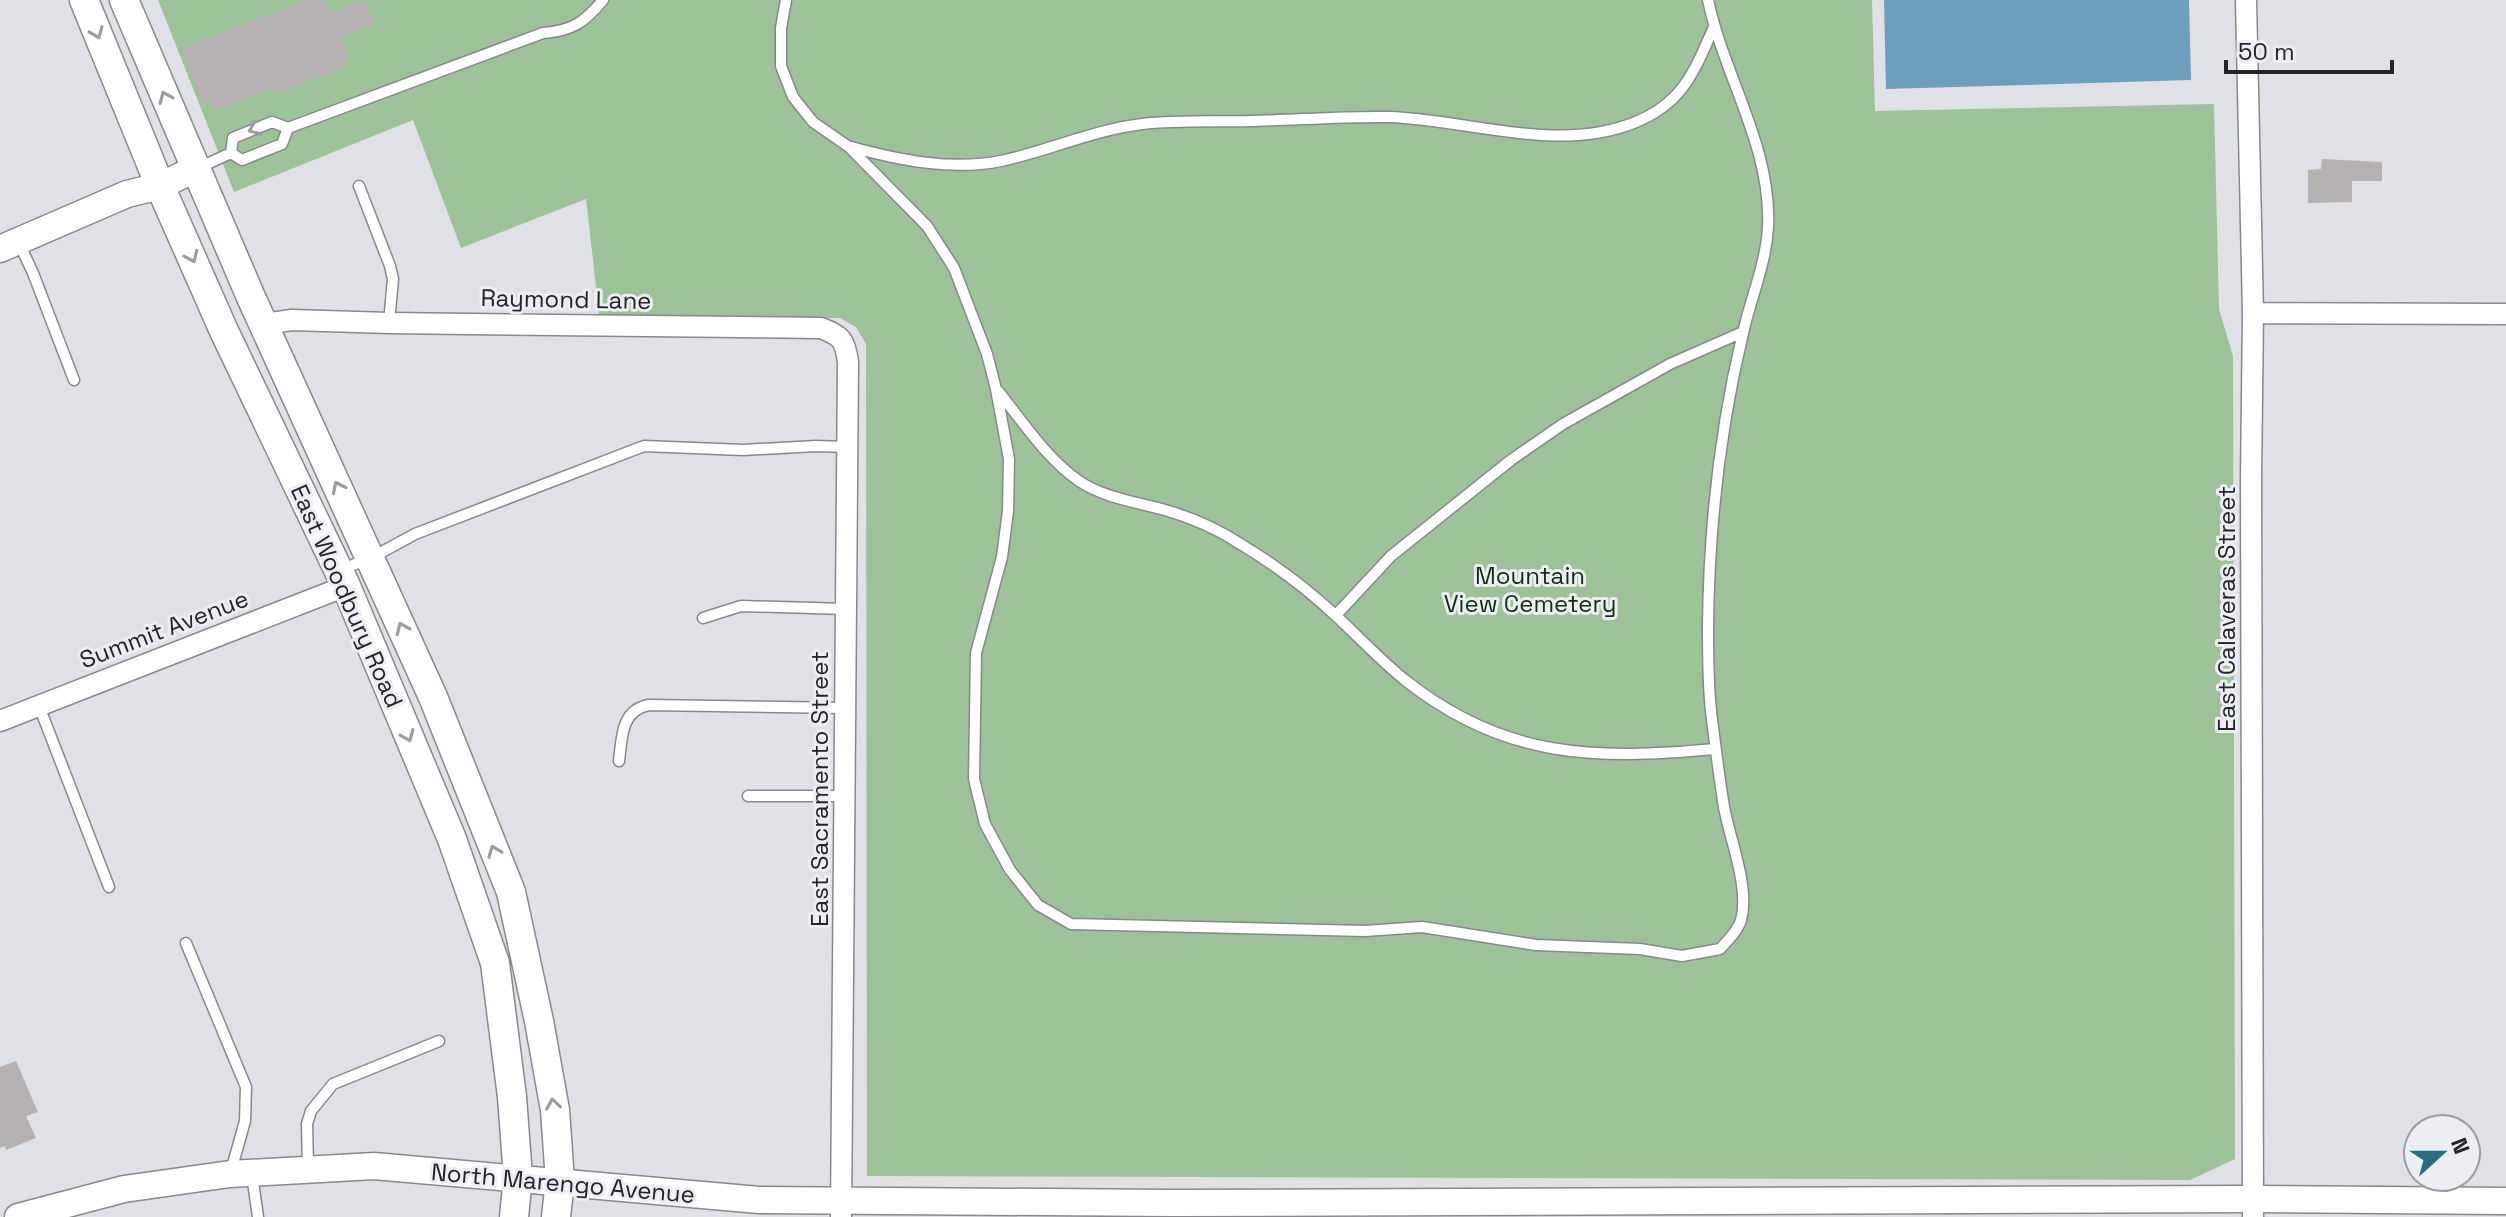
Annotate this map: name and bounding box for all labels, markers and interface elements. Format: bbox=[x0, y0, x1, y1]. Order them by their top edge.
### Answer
scale bar bbox=[2226, 24, 2392, 74]
one-way arrow bbox=[88, 25, 104, 39]
text: 50 m bbox=[2238, 36, 2295, 67]
one-way arrow bbox=[158, 91, 174, 105]
one-way arrow bbox=[248, 119, 262, 135]
one-way arrow bbox=[182, 249, 198, 263]
street label: Raymond Lane bbox=[480, 282, 652, 316]
street label: East Woodbury Road bbox=[284, 479, 410, 713]
one-way arrow bbox=[332, 481, 348, 495]
street label: East Calaveras Street bbox=[2211, 486, 2242, 732]
park label: Mountain View Cemetery bbox=[1444, 560, 1616, 619]
street label: Summit Avenue bbox=[75, 583, 253, 675]
one-way arrow bbox=[396, 621, 412, 636]
street label: East Sacramento Street bbox=[804, 651, 835, 927]
one-way arrow bbox=[399, 727, 415, 742]
one-way arrow bbox=[488, 845, 504, 859]
one-way arrow bbox=[545, 1097, 562, 1110]
north arrow bbox=[2402, 1113, 2482, 1193]
text: N bbox=[2445, 1134, 2476, 1158]
street label: North Marengo Avenue bbox=[430, 1156, 696, 1210]

